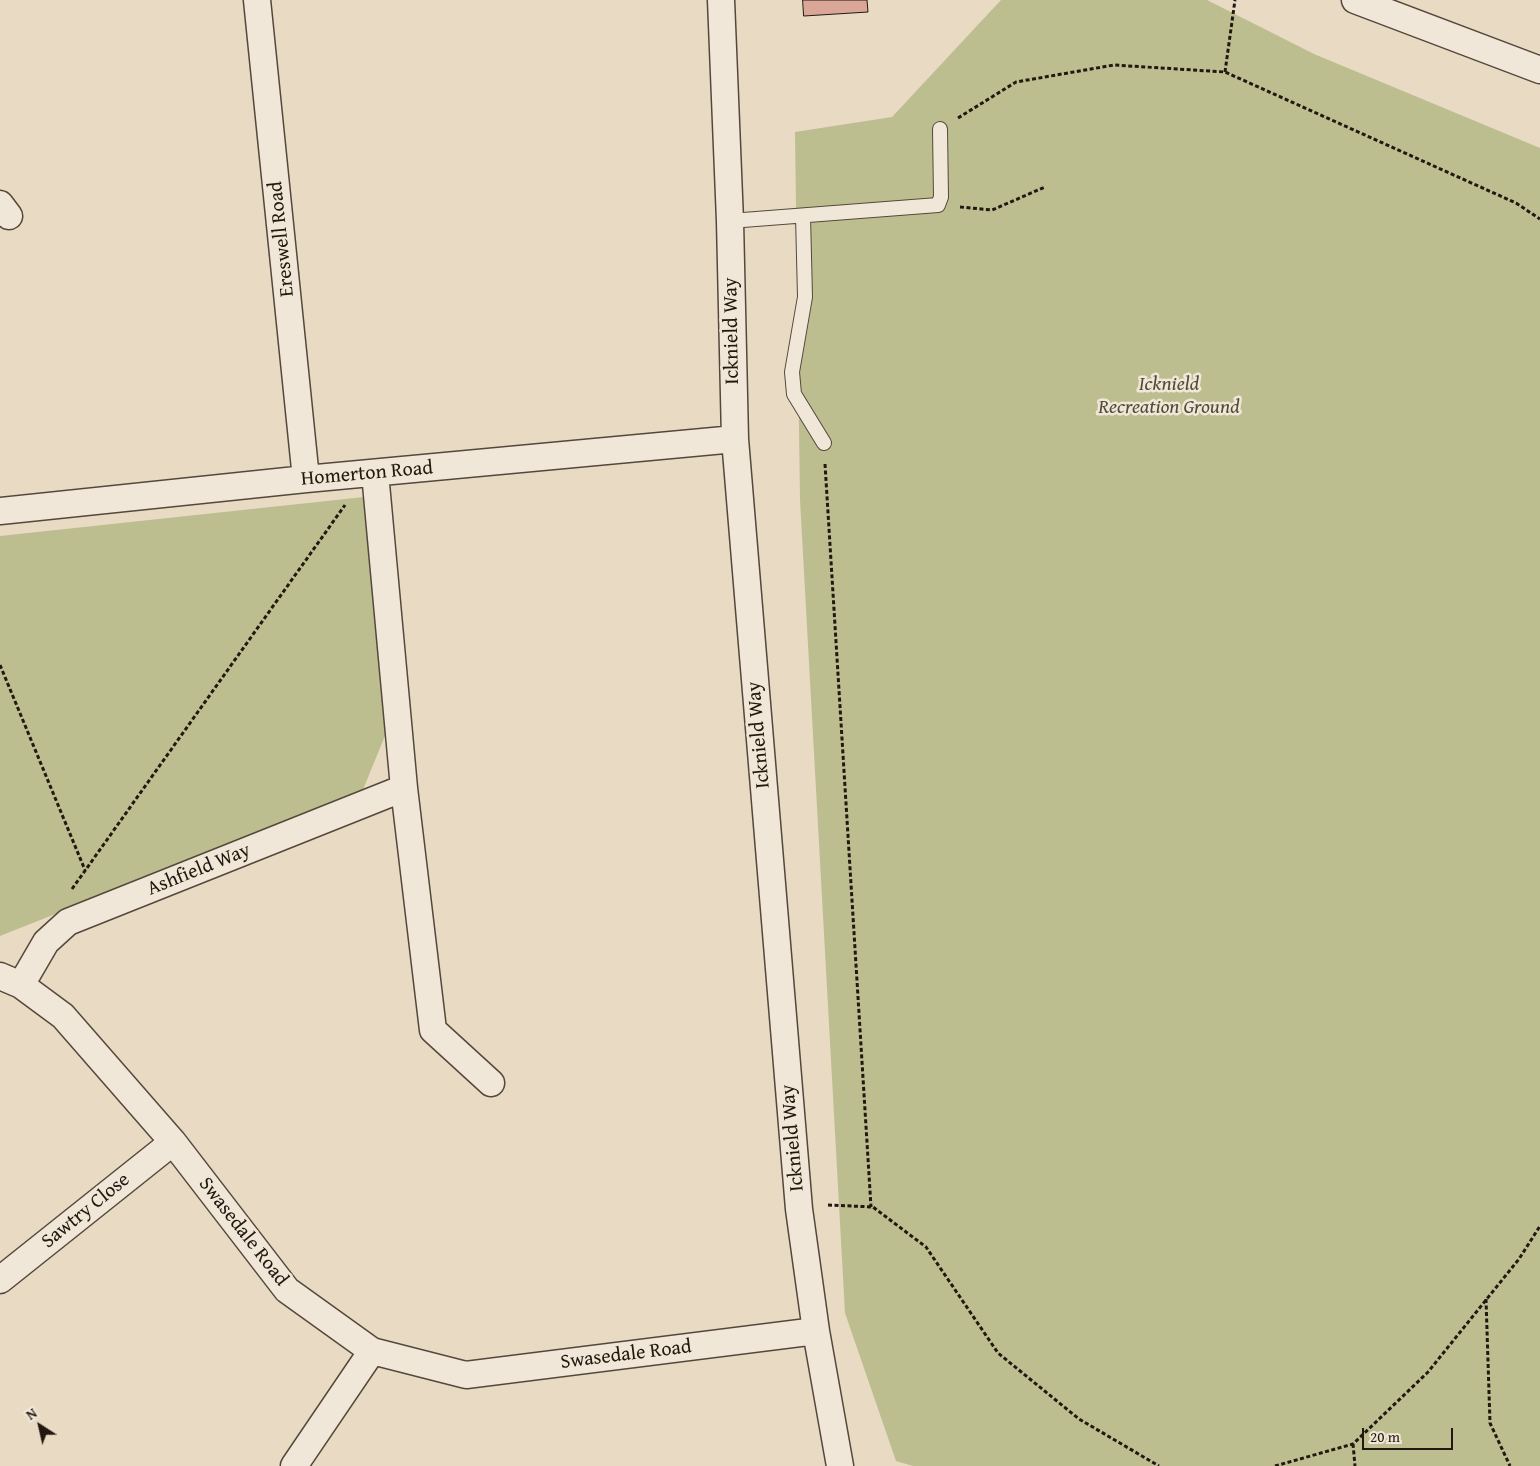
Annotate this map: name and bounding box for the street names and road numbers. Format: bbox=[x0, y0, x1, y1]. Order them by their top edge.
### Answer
street label: Ereswell Road bbox=[264, 180, 300, 298]
street label: Icknield Way bbox=[719, 277, 745, 385]
street label: Homerton Road bbox=[300, 456, 434, 492]
street label: Icknield Way bbox=[742, 680, 776, 790]
street label: Ashfield Way bbox=[144, 838, 254, 902]
street label: Icknield Way bbox=[776, 1083, 810, 1193]
street label: Sawtry Close bbox=[37, 1168, 135, 1254]
street label: Swasedale Road bbox=[193, 1173, 293, 1291]
street label: Swasedale Road bbox=[559, 1335, 693, 1375]

